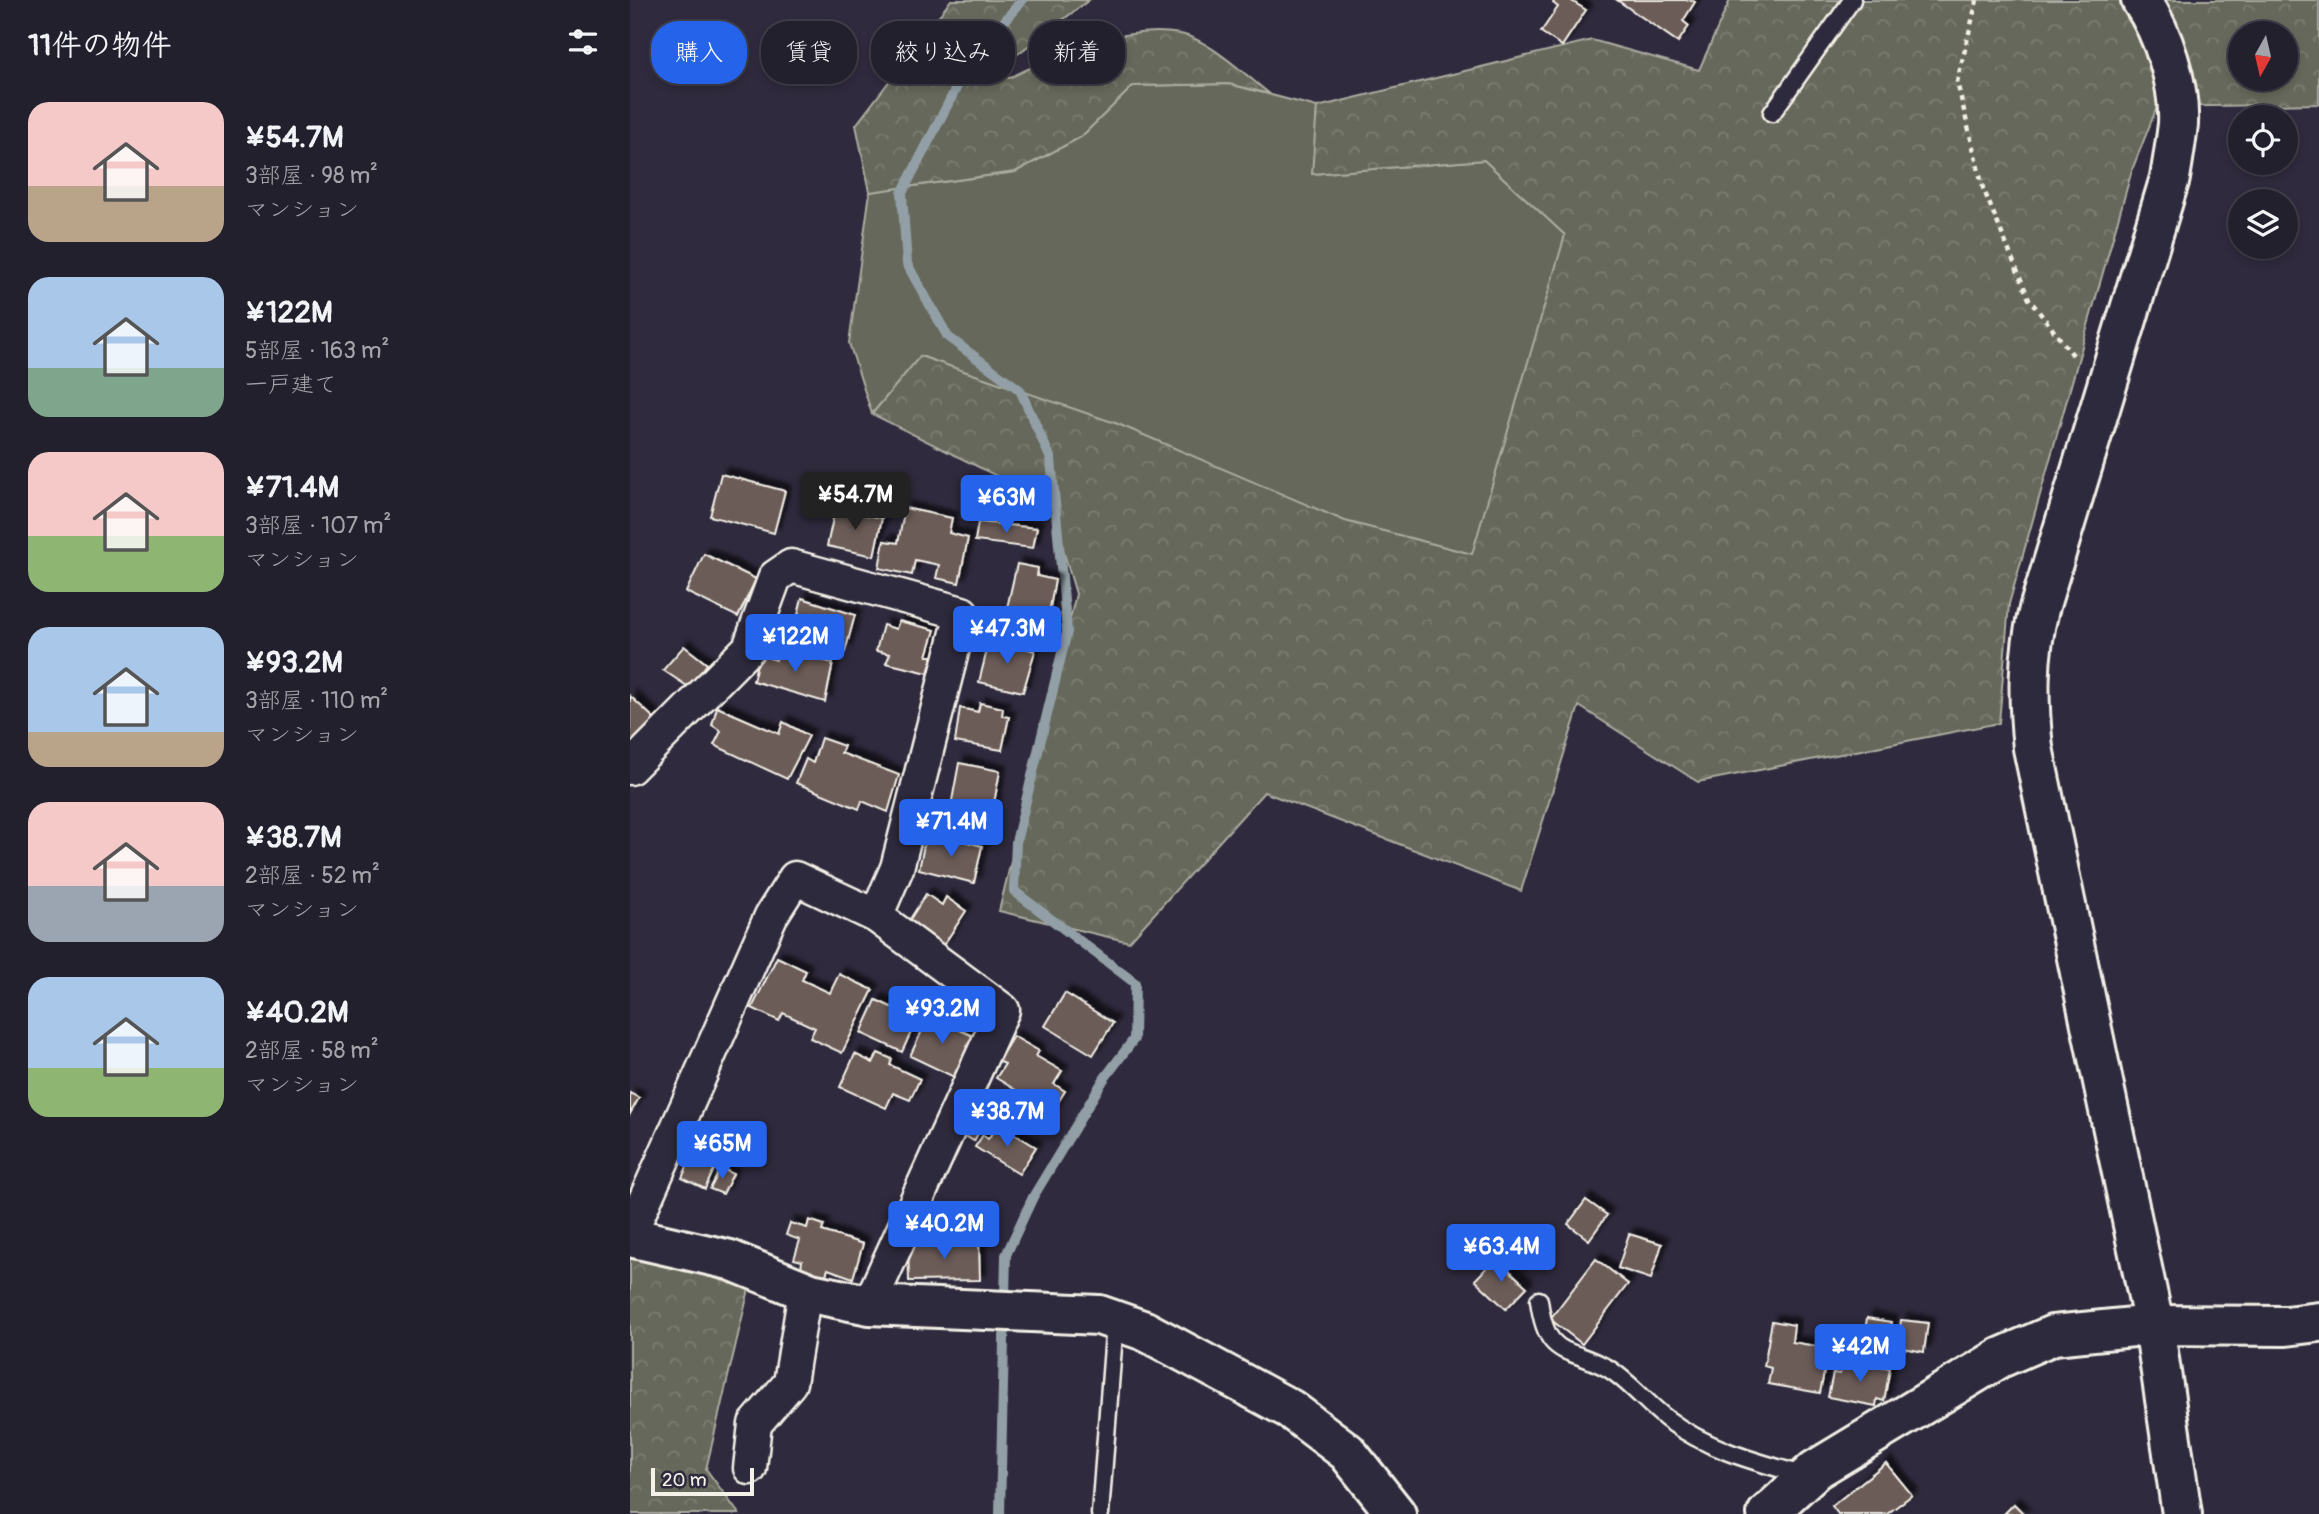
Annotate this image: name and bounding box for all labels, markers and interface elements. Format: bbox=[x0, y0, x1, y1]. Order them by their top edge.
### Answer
chip: 購入 bbox=[651, 21, 747, 84]
chip: 賃貸 bbox=[761, 21, 857, 84]
chip: 絞り込み bbox=[871, 21, 1015, 84]
chip: 新着 bbox=[1029, 21, 1125, 84]
north arrow bbox=[2228, 21, 2298, 91]
map controls bbox=[2228, 21, 2298, 259]
icon: filters bbox=[564, 23, 602, 61]
text: 11件の物件 bbox=[28, 27, 171, 64]
button: locate bbox=[2228, 105, 2298, 175]
text: ¥54.7M bbox=[245, 119, 344, 156]
icon: home bbox=[84, 130, 168, 214]
text: 3部屋 · 98 m² bbox=[245, 161, 378, 190]
button: layers bbox=[2228, 189, 2298, 259]
text: マンション bbox=[245, 195, 359, 224]
text: ¥122M bbox=[245, 294, 333, 331]
icon: home bbox=[84, 305, 168, 389]
text: 5部屋 · 163 m² bbox=[245, 336, 389, 365]
text: 一戸建て bbox=[245, 370, 337, 399]
text: ¥71.4M bbox=[245, 469, 339, 506]
pin: ¥54.7M bbox=[798, 472, 912, 532]
pin: ¥63M bbox=[965, 476, 1047, 535]
icon: home bbox=[84, 480, 168, 564]
text: ¥54.7M bbox=[817, 480, 893, 509]
text: ¥63M bbox=[977, 483, 1035, 512]
text: 3部屋 · 107 m² bbox=[245, 511, 391, 540]
text: マンション bbox=[245, 545, 359, 574]
pin: ¥47.3M bbox=[950, 606, 1064, 666]
pin: ¥122M bbox=[746, 614, 844, 674]
text: ¥47.3M bbox=[969, 614, 1045, 643]
text: ¥122M bbox=[761, 622, 829, 651]
text: ¥93.2M bbox=[245, 644, 343, 681]
icon: home bbox=[84, 655, 168, 739]
text: 3部屋 · 110 m² bbox=[245, 686, 388, 715]
text: マンション bbox=[245, 720, 359, 749]
pin: ¥71.4M bbox=[894, 800, 1008, 859]
text: ¥71.4M bbox=[915, 807, 987, 836]
text: ¥38.7M bbox=[245, 819, 342, 856]
icon: home bbox=[84, 830, 168, 914]
text: 2部屋 · 52 m² bbox=[245, 861, 380, 890]
text: マンション bbox=[245, 895, 359, 924]
pin: ¥93.2M bbox=[885, 986, 999, 1046]
text: ¥40.2M bbox=[245, 994, 349, 1031]
text: ¥93.2M bbox=[904, 994, 980, 1023]
icon: home bbox=[84, 1005, 168, 1089]
text: 2部屋 · 58 m² bbox=[245, 1036, 379, 1065]
text: マンション bbox=[245, 1070, 359, 1099]
pin: ¥38.7M bbox=[950, 1090, 1064, 1149]
text: ¥38.7M bbox=[970, 1097, 1044, 1126]
pin: ¥65M bbox=[681, 1122, 763, 1181]
text: ¥65M bbox=[693, 1129, 751, 1158]
pin: ¥40.2M bbox=[887, 1202, 1001, 1261]
text: ¥40.2M bbox=[904, 1209, 984, 1238]
pin: ¥63.4M bbox=[1444, 1224, 1558, 1284]
text: ¥63.4M bbox=[1462, 1232, 1540, 1261]
pin: ¥42M bbox=[1819, 1324, 1901, 1384]
text: ¥42M bbox=[1831, 1332, 1889, 1361]
scale bar bbox=[651, 1465, 754, 1497]
text: 20 m bbox=[662, 1468, 707, 1492]

